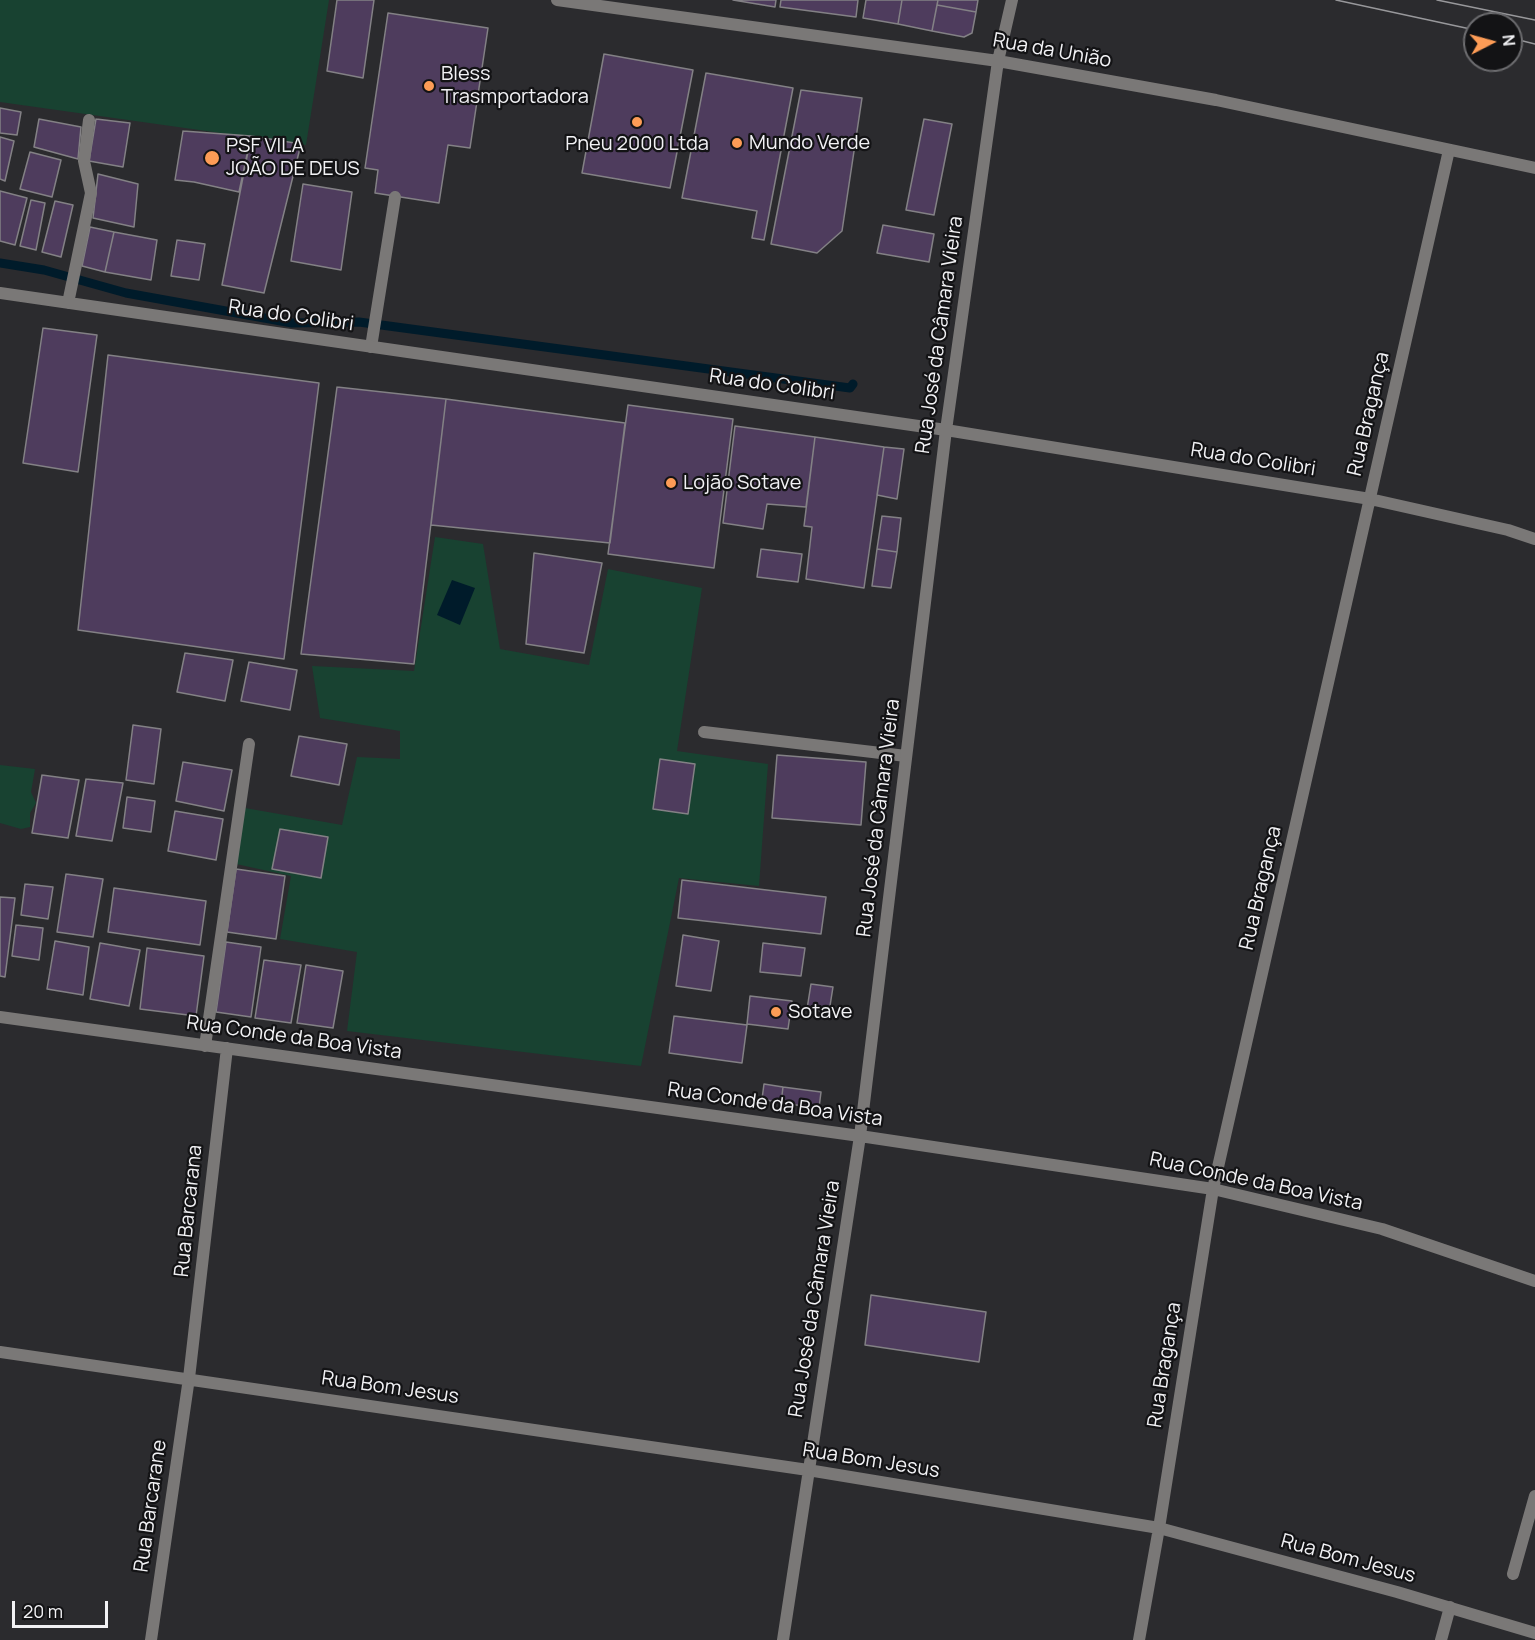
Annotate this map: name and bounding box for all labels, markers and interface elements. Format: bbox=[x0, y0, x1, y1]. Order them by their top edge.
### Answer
north arrow bbox=[1463, 12, 1523, 72]
street label: Rua da União bbox=[991, 29, 1113, 73]
text: N bbox=[1497, 33, 1520, 47]
place label: Bless Trasmportadora bbox=[441, 62, 589, 109]
marker: Bless Trasmportadora bbox=[422, 79, 436, 93]
marker: Pneu 2000 Ltda bbox=[630, 115, 644, 129]
place label: Mundo Verde bbox=[749, 131, 870, 155]
place label: Pneu 2000 Ltda bbox=[565, 132, 709, 156]
place label: PSF VILA JOÃO DE DEUS bbox=[226, 134, 360, 181]
marker: Mundo Verde bbox=[730, 136, 744, 150]
marker: PSF VILA JOÃO DE DEUS bbox=[203, 149, 221, 167]
street label: Rua José da Câmara Vieira bbox=[911, 215, 969, 455]
street label: Rua do Colibri bbox=[227, 295, 355, 337]
street label: Rua Bragança bbox=[1343, 350, 1395, 478]
street label: Rua do Colibri bbox=[708, 364, 836, 406]
street label: Rua do Colibri bbox=[1189, 438, 1317, 482]
place label: Lojão Sotave bbox=[683, 471, 801, 495]
marker: Lojão Sotave bbox=[664, 476, 678, 490]
street label: Rua José da Câmara Vieira bbox=[852, 698, 906, 938]
street label: Rua Bragança bbox=[1235, 824, 1287, 952]
place label: Sotave bbox=[788, 1000, 852, 1024]
marker: Sotave bbox=[769, 1005, 783, 1019]
street label: Rua Conde da Boa Vista bbox=[185, 1011, 403, 1065]
street label: Rua Conde da Boa Vista bbox=[666, 1078, 884, 1132]
street label: Rua Barcarana bbox=[170, 1144, 208, 1278]
street label: Rua Conde da Boa Vista bbox=[1147, 1148, 1365, 1216]
street label: Rua José da Câmara Vieira bbox=[784, 1179, 846, 1419]
street label: Rua Bragança bbox=[1143, 1301, 1187, 1429]
street label: Rua Bom Jesus bbox=[320, 1366, 460, 1410]
street label: Rua Barcarane bbox=[130, 1438, 172, 1574]
street label: Rua Bom Jesus bbox=[801, 1438, 941, 1484]
street label: Rua Bom Jesus bbox=[1278, 1529, 1418, 1589]
scale bar bbox=[15, 1589, 111, 1627]
text: 20 m bbox=[23, 1599, 63, 1623]

